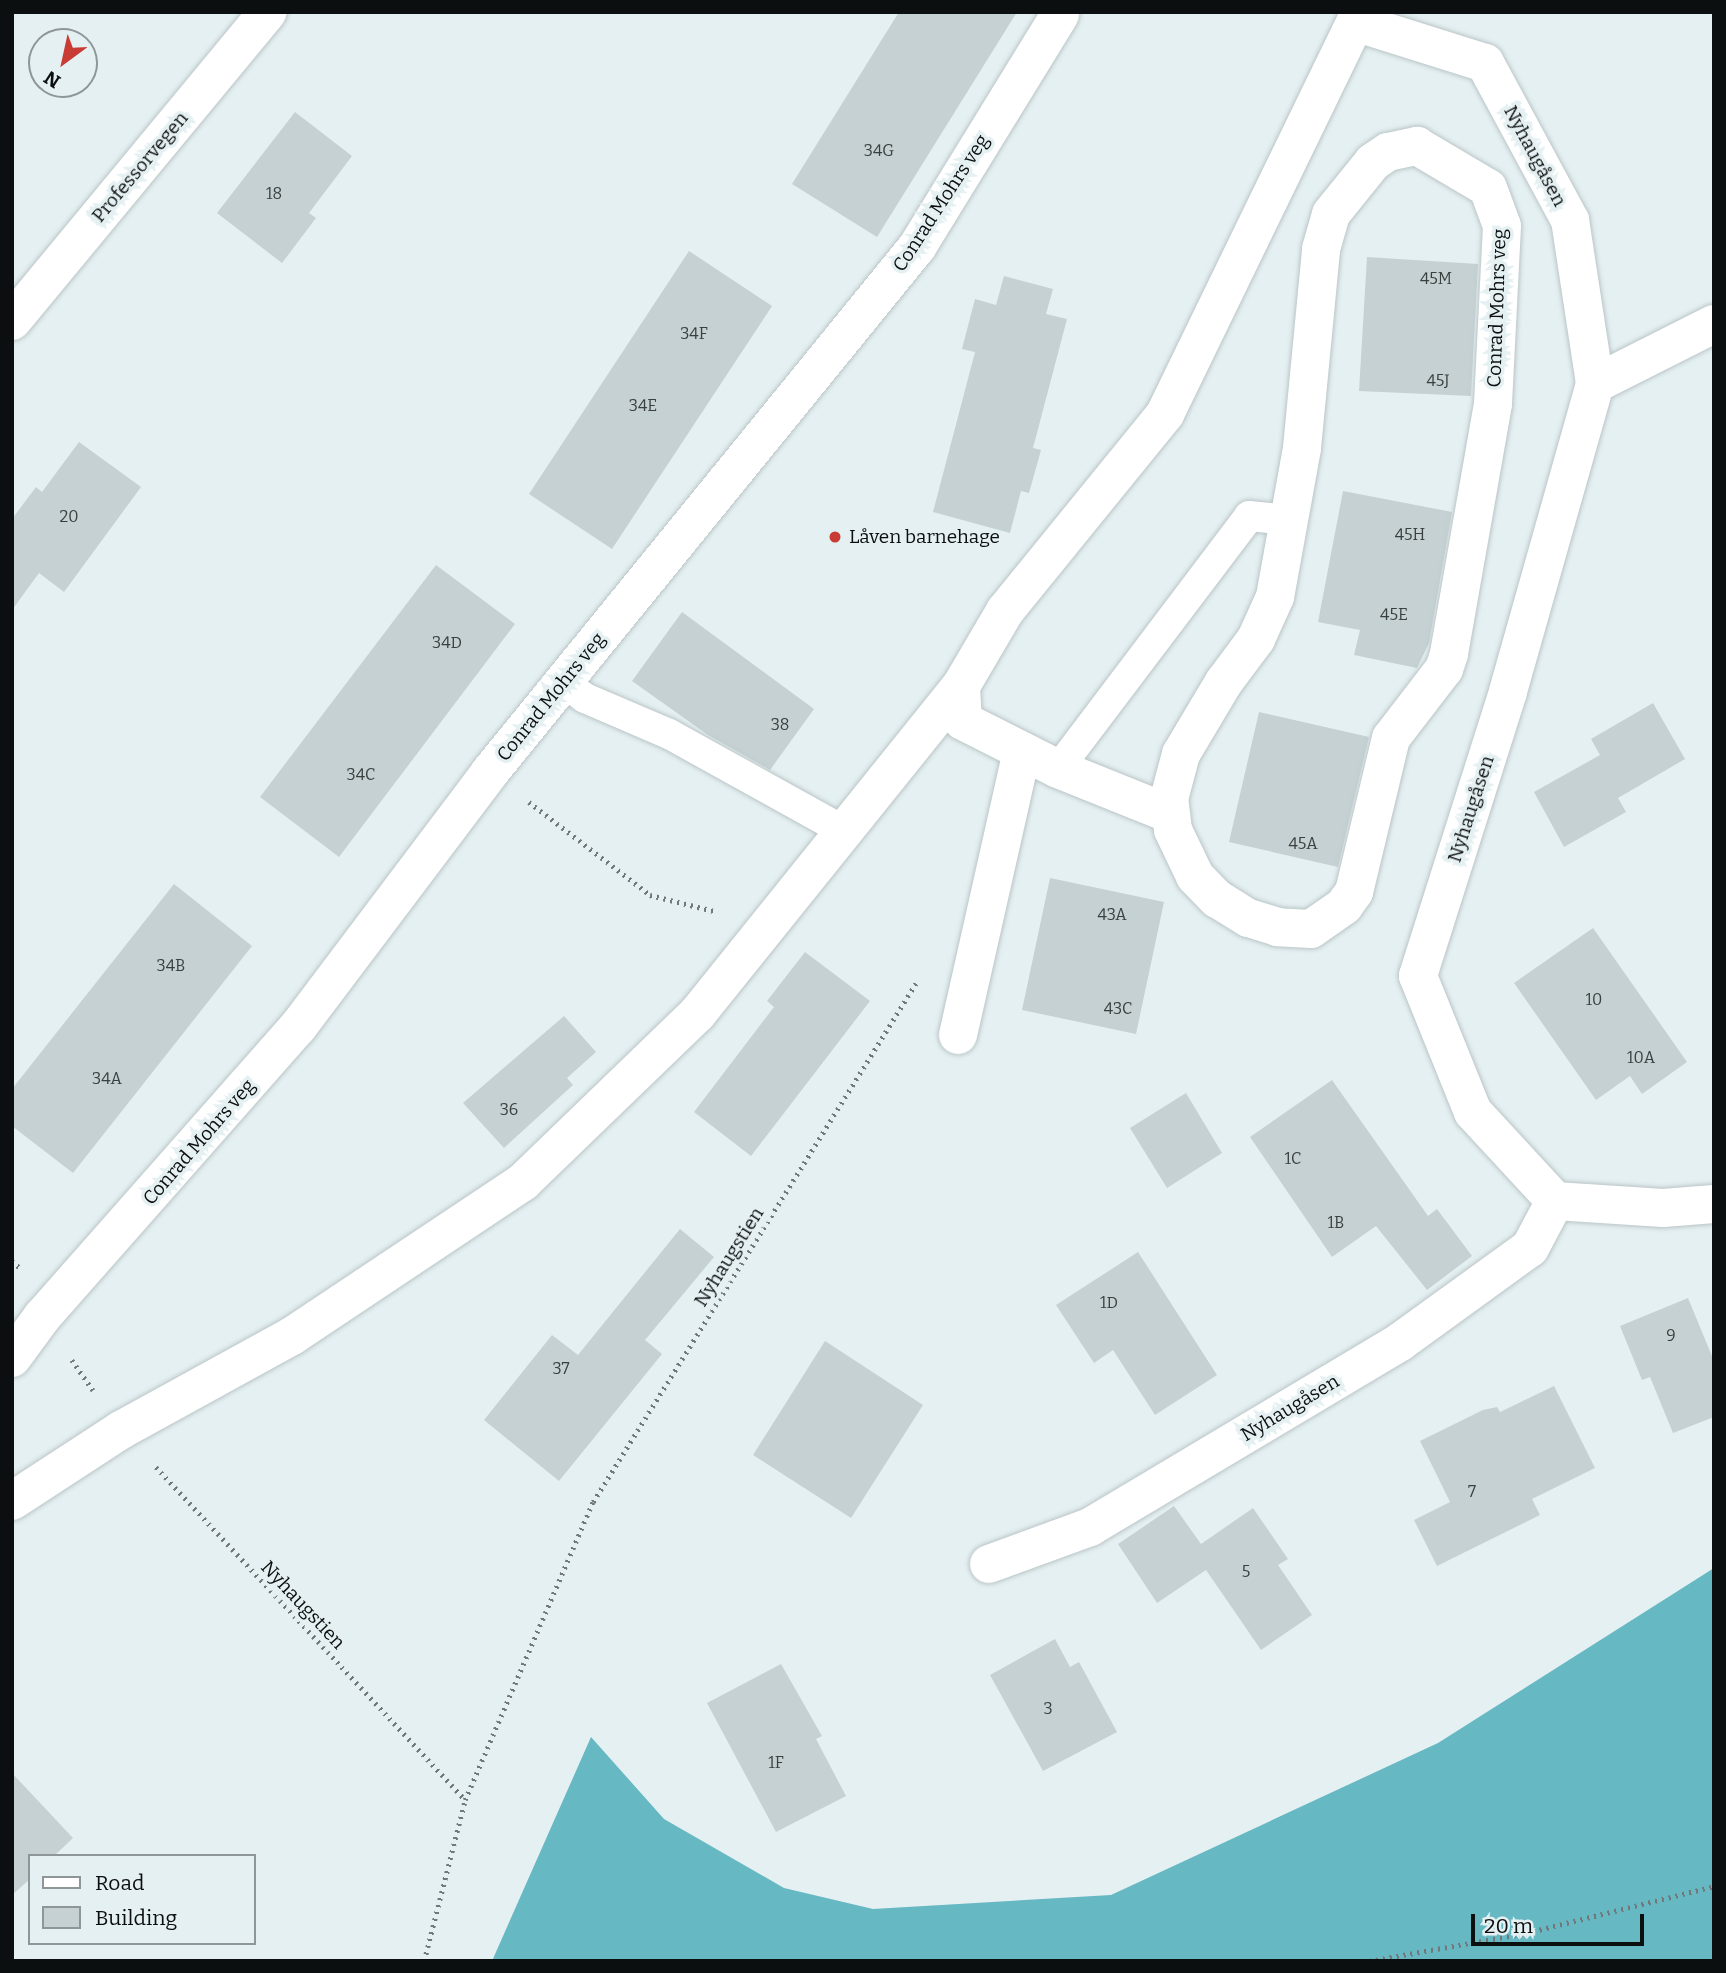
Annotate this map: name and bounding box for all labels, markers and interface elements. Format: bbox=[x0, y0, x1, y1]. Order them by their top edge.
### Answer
north arrow bbox=[28, 28, 98, 98]
text: N bbox=[40, 66, 65, 93]
street label: Nyhaugåsen bbox=[1499, 102, 1571, 210]
street label: Professorvegen bbox=[87, 107, 193, 227]
street label: Conrad Mohrs veg bbox=[888, 130, 994, 276]
house number: 34G bbox=[864, 141, 894, 161]
house number: 18 bbox=[266, 184, 282, 204]
street label: Conrad Mohrs veg bbox=[1483, 228, 1511, 388]
house number: 45M bbox=[1420, 269, 1452, 289]
house number: 34F bbox=[680, 324, 708, 344]
house number: 45J bbox=[1426, 371, 1450, 391]
house number: 34E bbox=[629, 396, 657, 416]
house number: 20 bbox=[60, 507, 78, 527]
house number: 45H bbox=[1395, 525, 1425, 545]
place label: Låven barnehage bbox=[849, 526, 1000, 548]
marker: Låven barnehage bbox=[827, 529, 843, 545]
house number: 45E bbox=[1380, 605, 1408, 625]
street label: Conrad Mohrs veg bbox=[492, 628, 610, 766]
house number: 34D bbox=[432, 633, 462, 653]
house number: 38 bbox=[771, 715, 789, 735]
street label: Nyhaugåsen bbox=[1443, 753, 1499, 865]
house number: 34C bbox=[347, 765, 375, 785]
house number: 45A bbox=[1288, 834, 1318, 854]
house number: 43A bbox=[1097, 905, 1127, 925]
house number: 34B bbox=[157, 956, 185, 976]
house number: 10 bbox=[1586, 990, 1602, 1010]
house number: 43C bbox=[1104, 999, 1132, 1019]
house number: 10A bbox=[1627, 1048, 1655, 1068]
house number: 34A bbox=[92, 1069, 122, 1089]
street label: Conrad Mohrs veg bbox=[138, 1075, 260, 1209]
house number: 36 bbox=[500, 1100, 518, 1120]
house number: 1C bbox=[1285, 1149, 1301, 1169]
street label: Nyhaugstien bbox=[689, 1203, 769, 1311]
house number: 1B bbox=[1328, 1213, 1344, 1233]
house number: 1D bbox=[1100, 1293, 1118, 1313]
house number: 9 bbox=[1666, 1326, 1676, 1346]
house number: 37 bbox=[552, 1359, 570, 1379]
street label: Nyhaugåsen bbox=[1237, 1370, 1343, 1446]
house number: 7 bbox=[1468, 1482, 1476, 1502]
street label: Nyhaugstien bbox=[256, 1556, 350, 1654]
house number: 5 bbox=[1242, 1562, 1250, 1582]
house number: 3 bbox=[1043, 1699, 1053, 1719]
house number: 1F bbox=[768, 1753, 784, 1773]
legend bbox=[28, 1854, 256, 1945]
text: Road bbox=[95, 1870, 144, 1896]
scale bar bbox=[1474, 1899, 1647, 1943]
text: Building bbox=[95, 1905, 177, 1931]
text: 20 m bbox=[1484, 1913, 1533, 1939]

